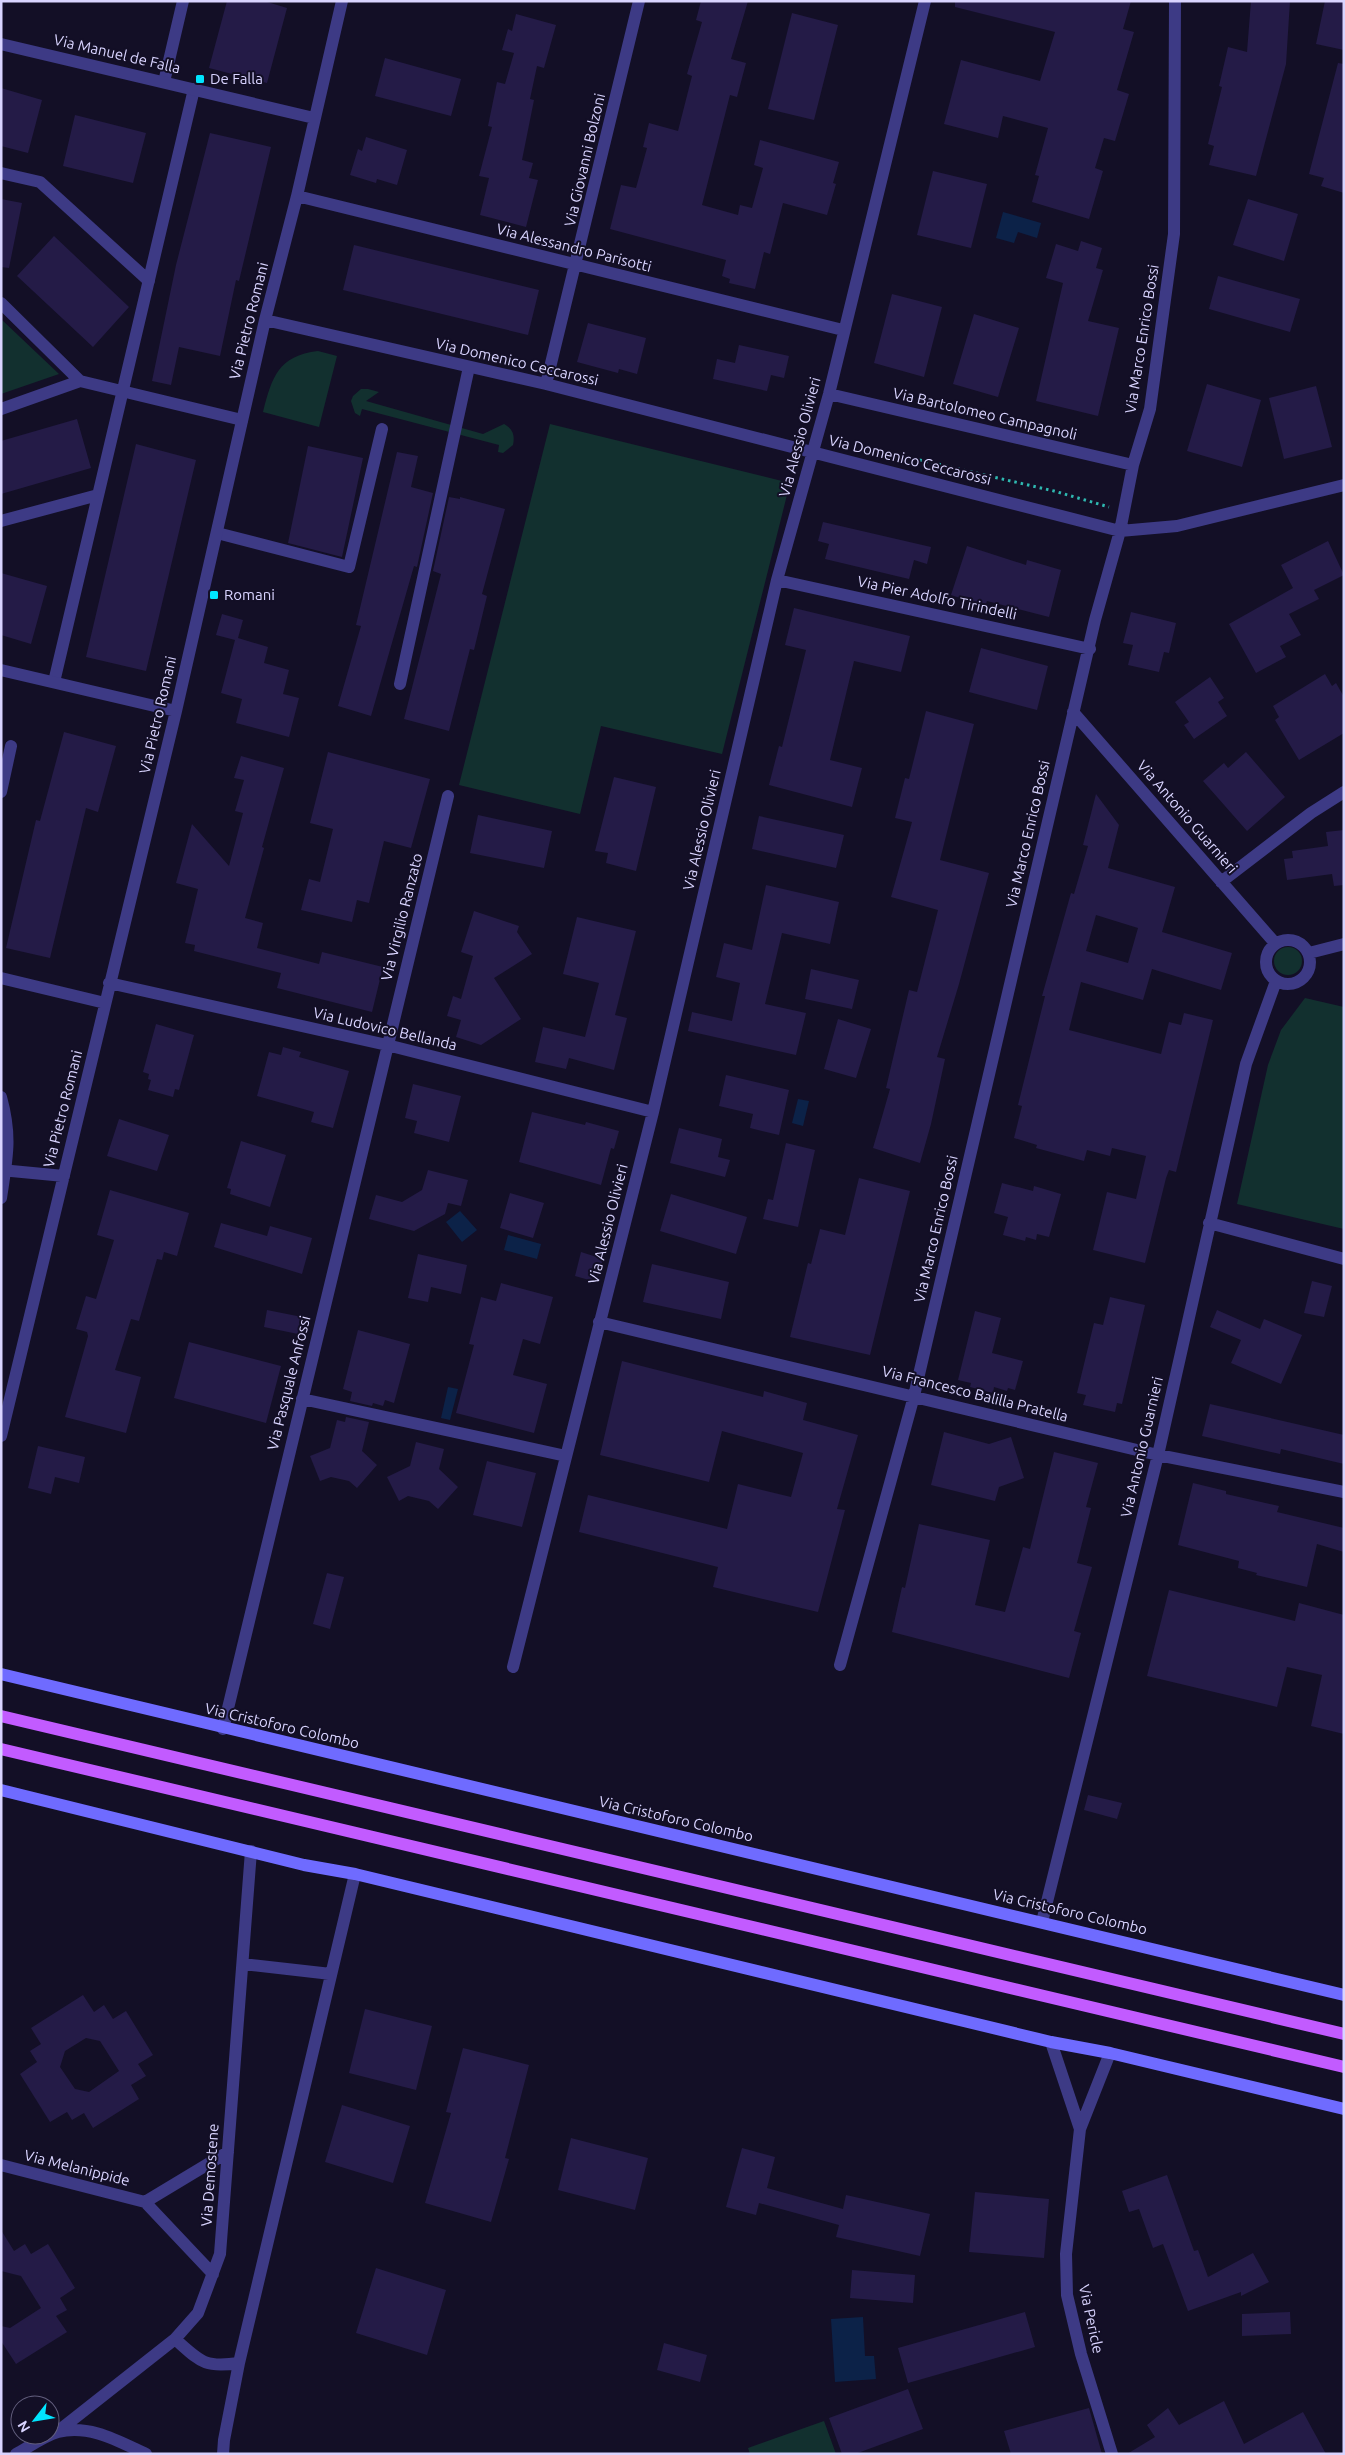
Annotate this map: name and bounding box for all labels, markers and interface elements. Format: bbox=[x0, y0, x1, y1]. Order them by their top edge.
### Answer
street label: Via Manuel de Falla bbox=[52, 31, 182, 76]
place label: De Falla bbox=[210, 70, 263, 87]
marker: De Falla bbox=[194, 73, 206, 85]
street label: Via Giovanni Bolzoni bbox=[561, 92, 608, 228]
street label: Via Alessandro Parisotti bbox=[495, 220, 653, 275]
street label: Via Pietro Romani bbox=[226, 260, 271, 381]
street label: Via Marco Enrico Bossi bbox=[1121, 263, 1162, 415]
street label: Via Domenico Ceccarossi bbox=[434, 334, 600, 389]
street label: Via Alessio Olivieri bbox=[775, 375, 824, 499]
street label: Via Bartolomeo Campagnoli bbox=[891, 384, 1079, 443]
street label: Via Domenico Ceccarossi bbox=[827, 431, 993, 488]
street label: Via Pier Adolfo Tirindelli bbox=[856, 572, 1018, 623]
place label: Romani bbox=[224, 586, 275, 603]
marker: Romani bbox=[208, 589, 220, 601]
street label: Via Pietro Romani bbox=[136, 654, 179, 775]
street label: Via Antonio Guarnieri bbox=[1134, 757, 1241, 877]
street label: Via Marco Enrico Bossi bbox=[1002, 759, 1053, 909]
street label: Via Alessio Olivieri bbox=[679, 768, 724, 892]
street label: Via Virgilio Ranzato bbox=[377, 851, 426, 982]
street label: Via Ludovico Bellanda bbox=[312, 1004, 459, 1053]
street label: Via Pietro Romani bbox=[40, 1048, 85, 1169]
street label: Via Marco Enrico Bossi bbox=[910, 1154, 961, 1304]
street label: Via Alessio Olivieri bbox=[584, 1162, 631, 1286]
street label: Via Pasquale Anfossi bbox=[264, 1314, 313, 1452]
street label: Via Francesco Balilla Pratella bbox=[880, 1362, 1070, 1425]
street label: Via Antonio Guarnieri bbox=[1117, 1375, 1166, 1519]
street label: Via Cristoforo Colombo bbox=[203, 1699, 361, 1752]
street label: Via Cristoforo Colombo bbox=[597, 1792, 755, 1845]
street label: Via Cristoforo Colombo bbox=[991, 1885, 1149, 1938]
street label: Via Demostene bbox=[197, 2123, 222, 2227]
street label: Via Melanippide bbox=[23, 2146, 132, 2189]
street label: Via Pericle bbox=[1076, 2283, 1107, 2355]
north arrow bbox=[10, 2395, 60, 2445]
text: N bbox=[14, 2418, 33, 2435]

